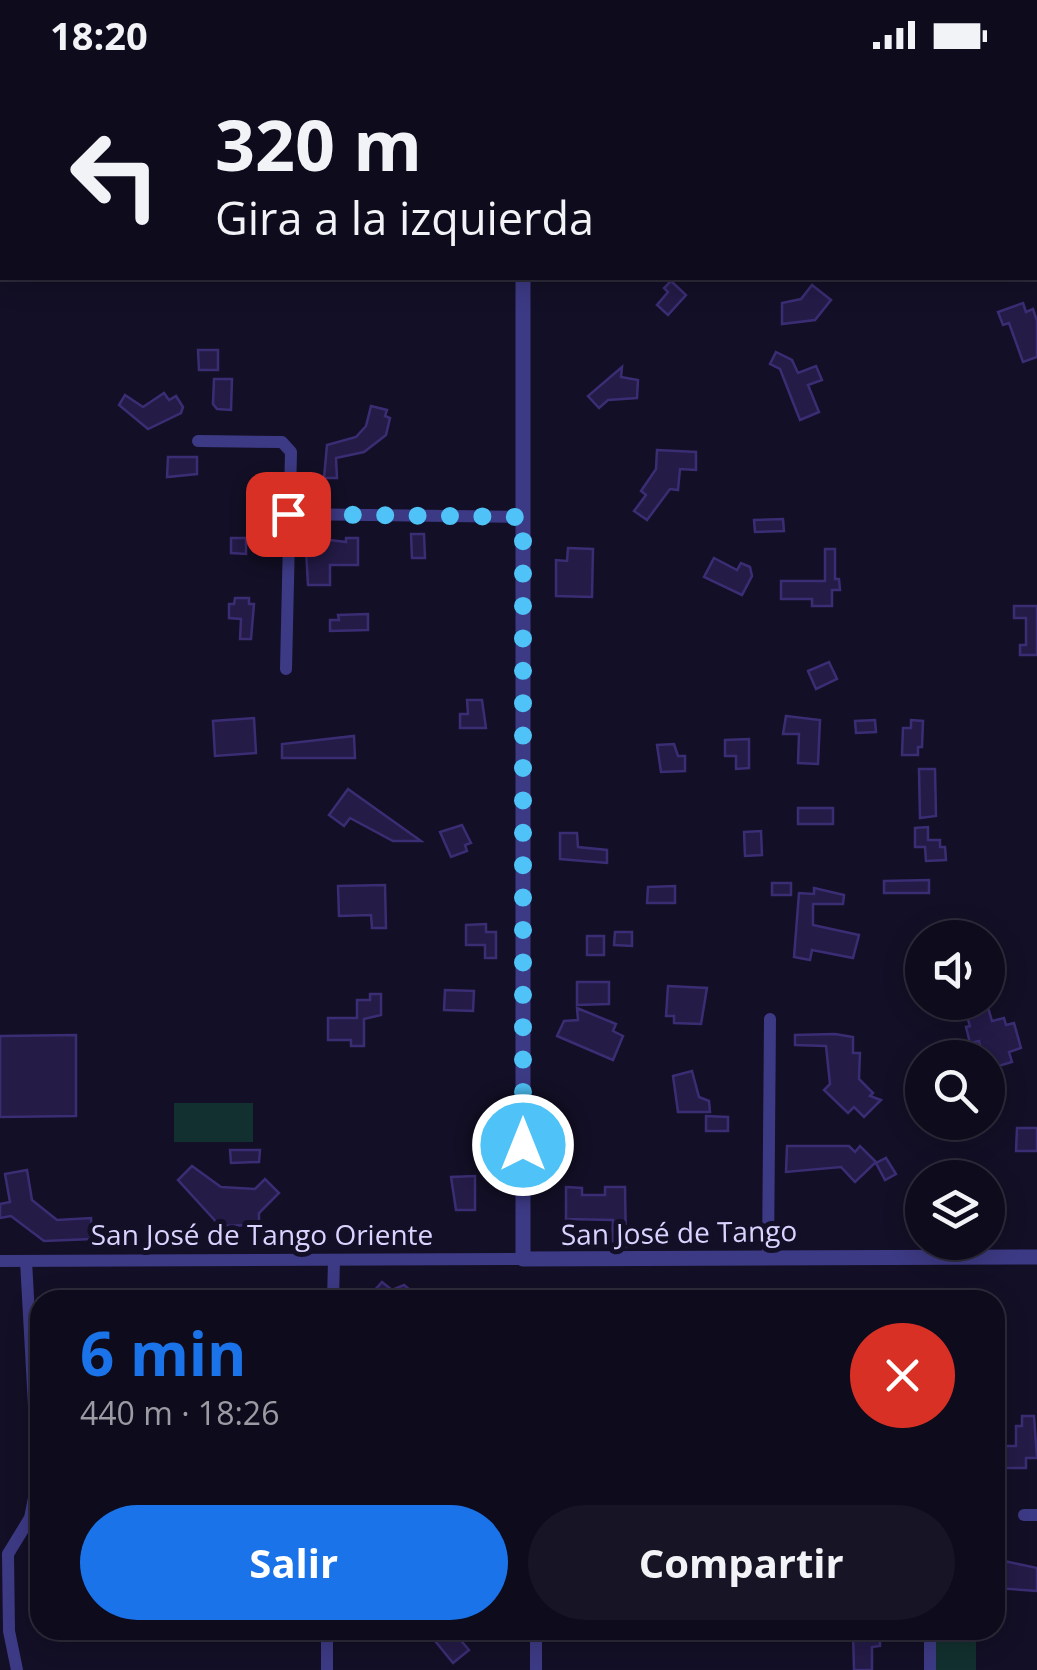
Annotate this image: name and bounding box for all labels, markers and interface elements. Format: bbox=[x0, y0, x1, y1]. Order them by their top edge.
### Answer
text: 18:20 bbox=[50, 9, 148, 61]
text: 320 m bbox=[215, 96, 422, 192]
icon: left bbox=[50, 110, 180, 240]
text: Gira a la izquierda bbox=[215, 187, 594, 248]
pin bbox=[246, 472, 331, 557]
icon: arrive bbox=[261, 487, 316, 542]
map controls bbox=[905, 920, 1005, 1260]
button: sound bbox=[905, 920, 1005, 1020]
button: search bbox=[905, 1040, 1005, 1140]
position arrow bbox=[471, 1093, 575, 1197]
button: layers bbox=[905, 1160, 1005, 1260]
street label: San José de Tango bbox=[560, 1211, 797, 1253]
street label: San José de Tango Oriente bbox=[91, 1215, 433, 1253]
text: 6 min bbox=[80, 1312, 247, 1394]
button: close bbox=[850, 1323, 955, 1428]
text: 440 m · 18:26 bbox=[80, 1391, 279, 1434]
button: Salir bbox=[80, 1505, 508, 1620]
button: Compartir bbox=[528, 1505, 955, 1620]

